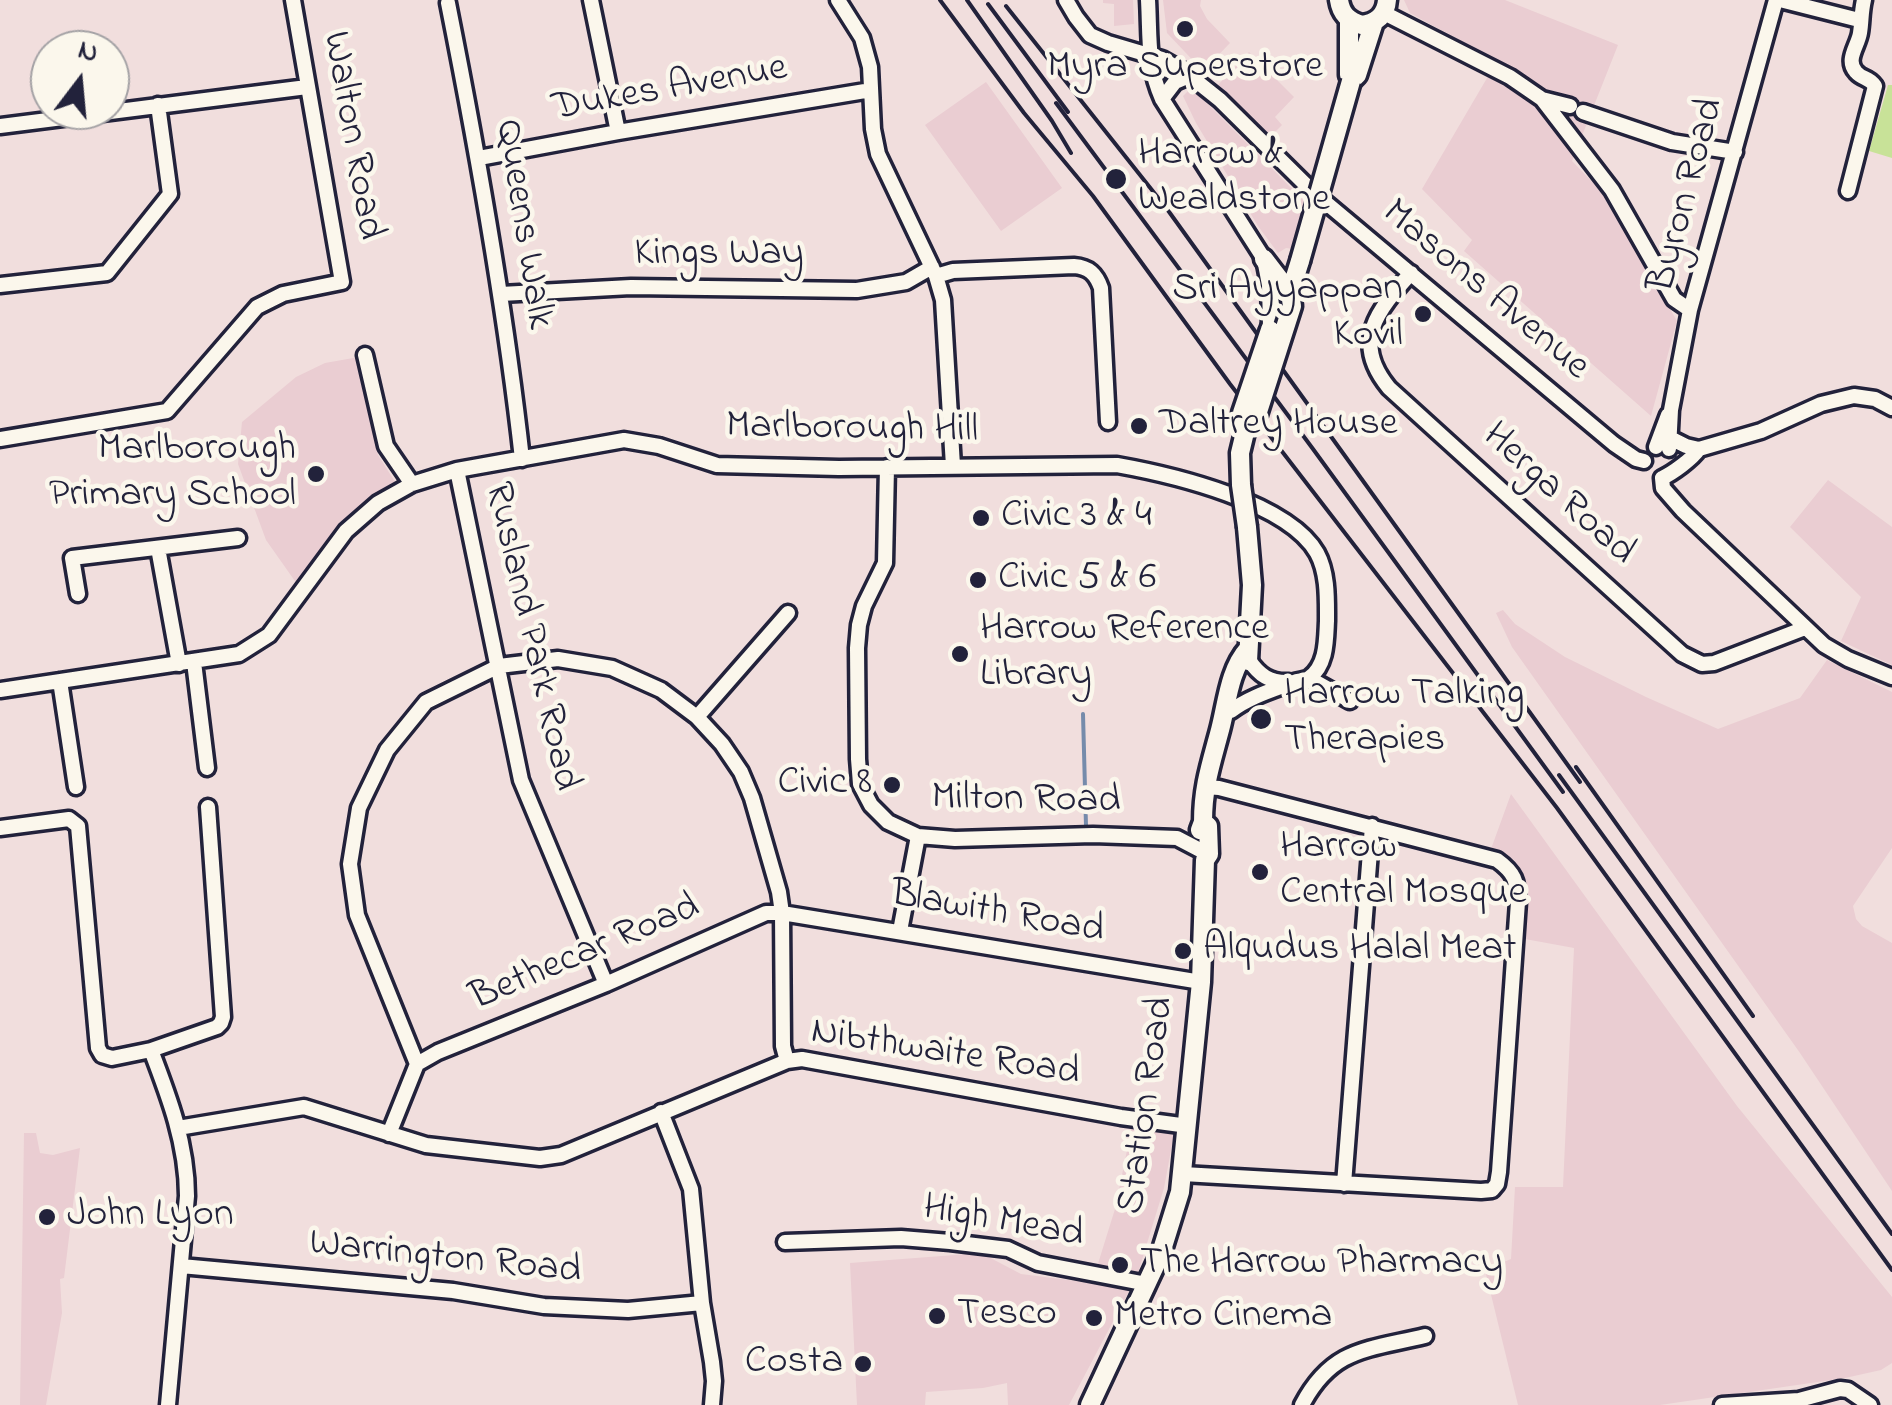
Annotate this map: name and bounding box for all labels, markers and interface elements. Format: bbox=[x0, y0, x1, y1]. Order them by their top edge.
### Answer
marker: Myra Superstore bbox=[1174, 18, 1196, 40]
street label: Walton Road bbox=[308, 28, 392, 244]
north arrow bbox=[30, 30, 130, 130]
text: N bbox=[73, 30, 103, 75]
place label: Myra Superstore bbox=[1047, 45, 1323, 93]
street label: Dukes Avenue bbox=[549, 47, 791, 135]
street label: Byron Road bbox=[1640, 94, 1738, 298]
street label: Queens Walk bbox=[481, 117, 561, 333]
place label: Harrow & Wealdstone bbox=[1138, 132, 1330, 226]
marker: Harrow & Wealdstone bbox=[1103, 166, 1129, 192]
street label: Masons Avenue bbox=[1370, 191, 1598, 393]
street label: Kings Way bbox=[634, 232, 804, 280]
place label: Sri Ayyappan Kovil bbox=[1172, 267, 1403, 361]
marker: Sri Ayyappan Kovil bbox=[1412, 303, 1434, 325]
place label: Daltrey House bbox=[1159, 402, 1398, 450]
street label: Marlborough Hill bbox=[726, 405, 978, 457]
marker: Daltrey House bbox=[1128, 415, 1150, 437]
street label: Herga Road bbox=[1470, 415, 1644, 577]
place label: Marlborough Primary School bbox=[49, 427, 296, 521]
marker: Marlborough Primary School bbox=[305, 463, 327, 485]
street label: Rusland Park Road bbox=[470, 478, 588, 796]
place label: Civic 3 & 4 bbox=[1001, 494, 1152, 542]
marker: Civic 3 & 4 bbox=[970, 507, 992, 529]
place label: Civic 5 & 6 bbox=[998, 556, 1156, 604]
marker: Civic 5 & 6 bbox=[967, 569, 989, 591]
place label: Harrow Reference Library bbox=[980, 607, 1269, 701]
marker: Harrow Reference Library bbox=[949, 643, 971, 665]
place label: Harrow Talking Therapies bbox=[1284, 672, 1524, 766]
marker: Harrow Talking Therapies bbox=[1248, 706, 1274, 732]
place label: Civic 8 bbox=[777, 761, 872, 809]
marker: Civic 8 bbox=[881, 774, 903, 796]
street label: Milton Road bbox=[931, 776, 1121, 828]
place label: Harrow Central Mosque bbox=[1280, 825, 1527, 919]
marker: Harrow Central Mosque bbox=[1249, 861, 1271, 883]
street label: Blawith Road bbox=[887, 873, 1107, 957]
street label: Bethecar Road bbox=[464, 885, 708, 1025]
place label: Alqudus Halal Meat bbox=[1203, 927, 1516, 975]
marker: Alqudus Halal Meat bbox=[1172, 940, 1194, 962]
street label: Station Road bbox=[1110, 994, 1188, 1218]
street label: Nibthwaite Road bbox=[807, 1010, 1083, 1100]
street label: High Mead bbox=[919, 1186, 1087, 1262]
place label: John Lyon bbox=[67, 1193, 234, 1241]
marker: John Lyon bbox=[36, 1206, 58, 1228]
street label: Warrington Road bbox=[307, 1222, 583, 1298]
place label: The Harrow Pharmacy bbox=[1140, 1241, 1503, 1289]
marker: The Harrow Pharmacy bbox=[1109, 1254, 1131, 1276]
place label: Tesco bbox=[957, 1292, 1057, 1340]
place label: Metro Cinema bbox=[1114, 1294, 1332, 1342]
marker: Tesco bbox=[926, 1305, 948, 1327]
marker: Metro Cinema bbox=[1083, 1307, 1105, 1329]
place label: Costa bbox=[745, 1340, 843, 1388]
marker: Costa bbox=[852, 1353, 874, 1375]

